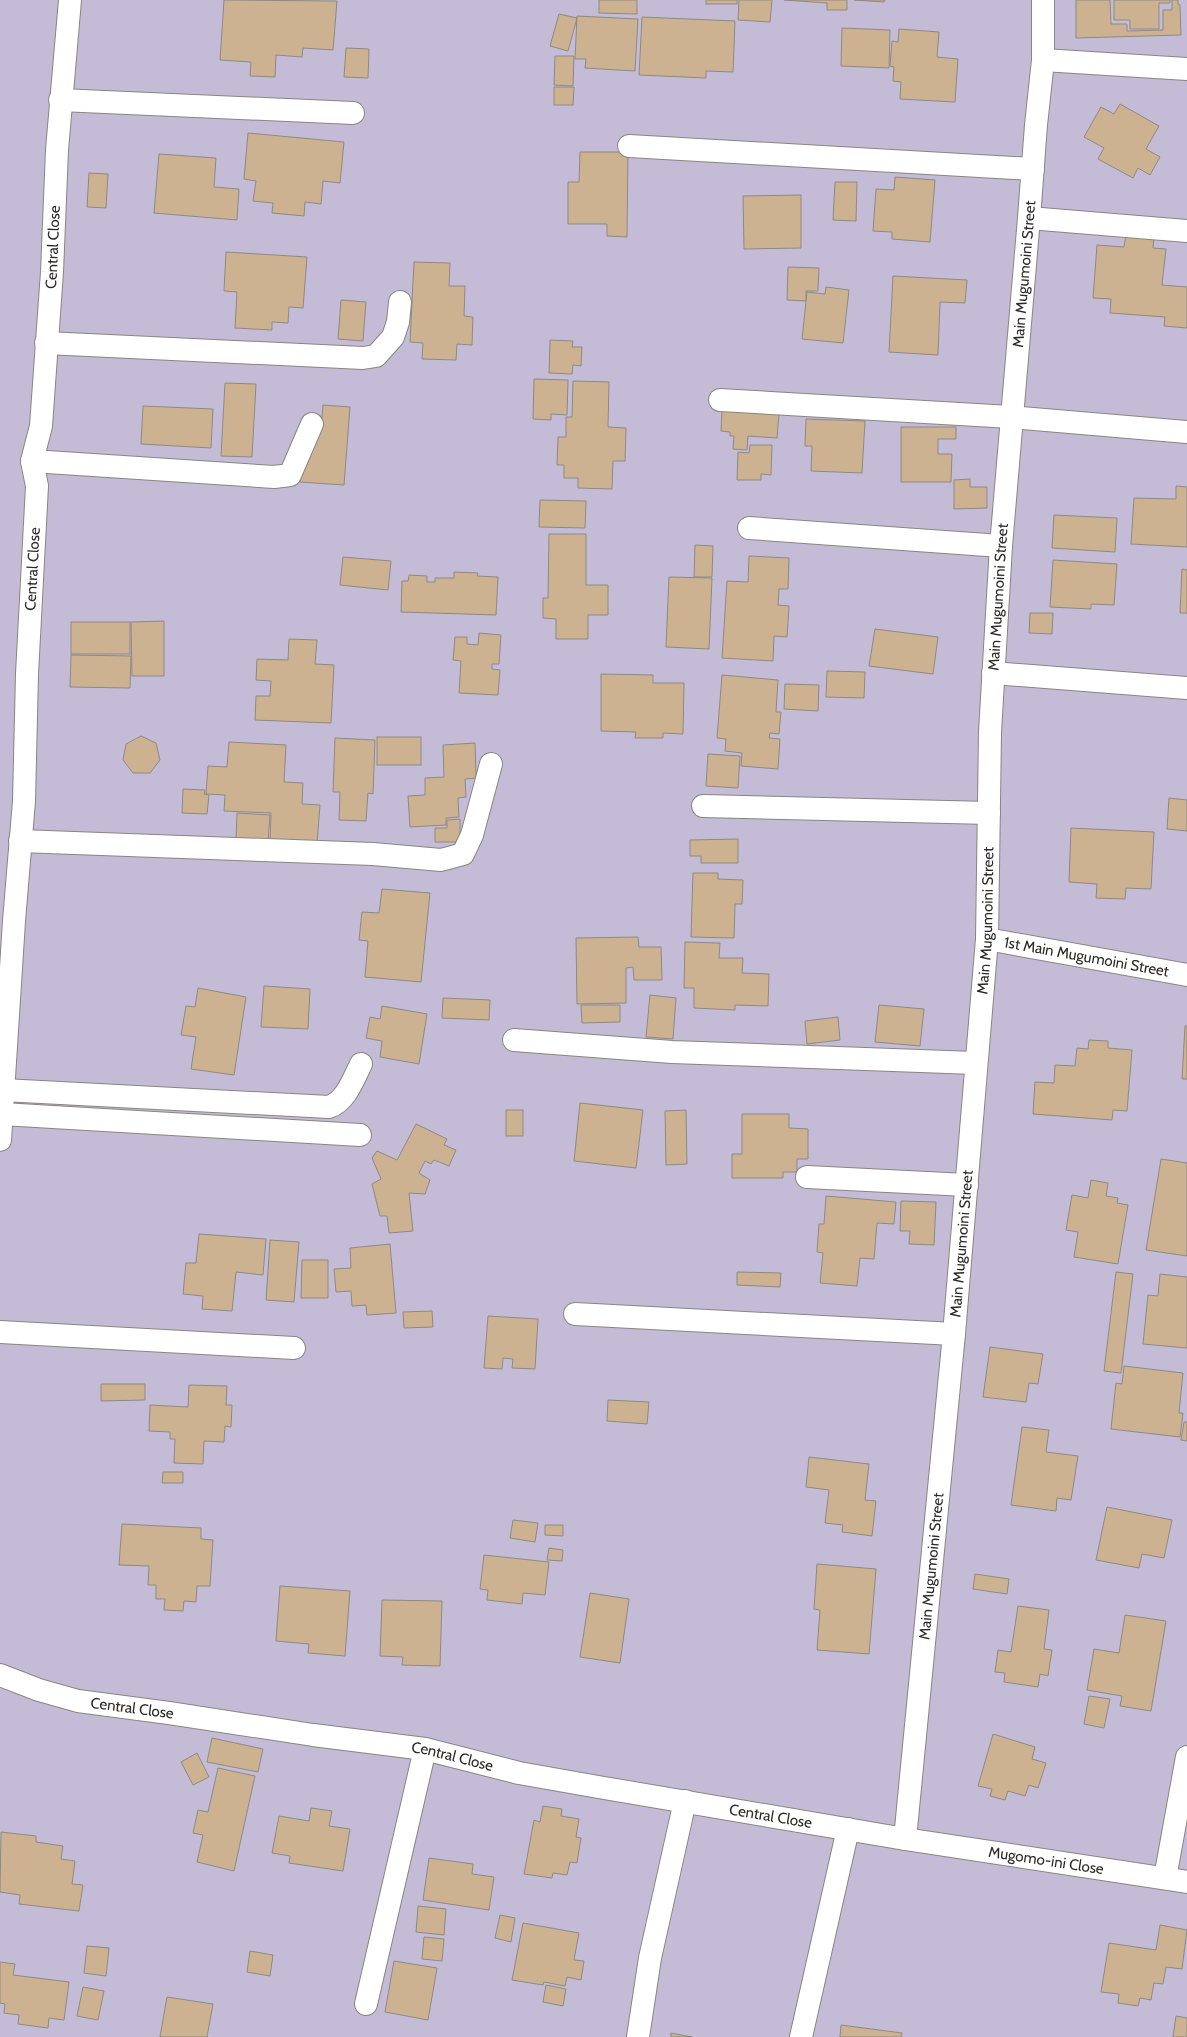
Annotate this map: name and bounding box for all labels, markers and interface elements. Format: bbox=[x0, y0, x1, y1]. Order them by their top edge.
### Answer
street label: Main Mugumoini Street bbox=[1009, 200, 1039, 348]
street label: Central Close bbox=[42, 205, 64, 290]
street label: Main Mugumoini Street bbox=[985, 523, 1012, 671]
street label: Central Close bbox=[21, 526, 44, 611]
street label: Main Mugumoini Street bbox=[973, 847, 997, 995]
street label: 1st Main Mugumoini Street bbox=[1003, 933, 1170, 981]
street label: Main Mugumoini Street bbox=[946, 1169, 977, 1318]
street label: Main Mugumoini Street bbox=[915, 1492, 948, 1641]
street label: Central Close bbox=[90, 1694, 175, 1723]
street label: Central Close bbox=[411, 1738, 496, 1775]
street label: Central Close bbox=[728, 1800, 814, 1832]
street label: Mugomo-ini Close bbox=[987, 1843, 1105, 1878]

